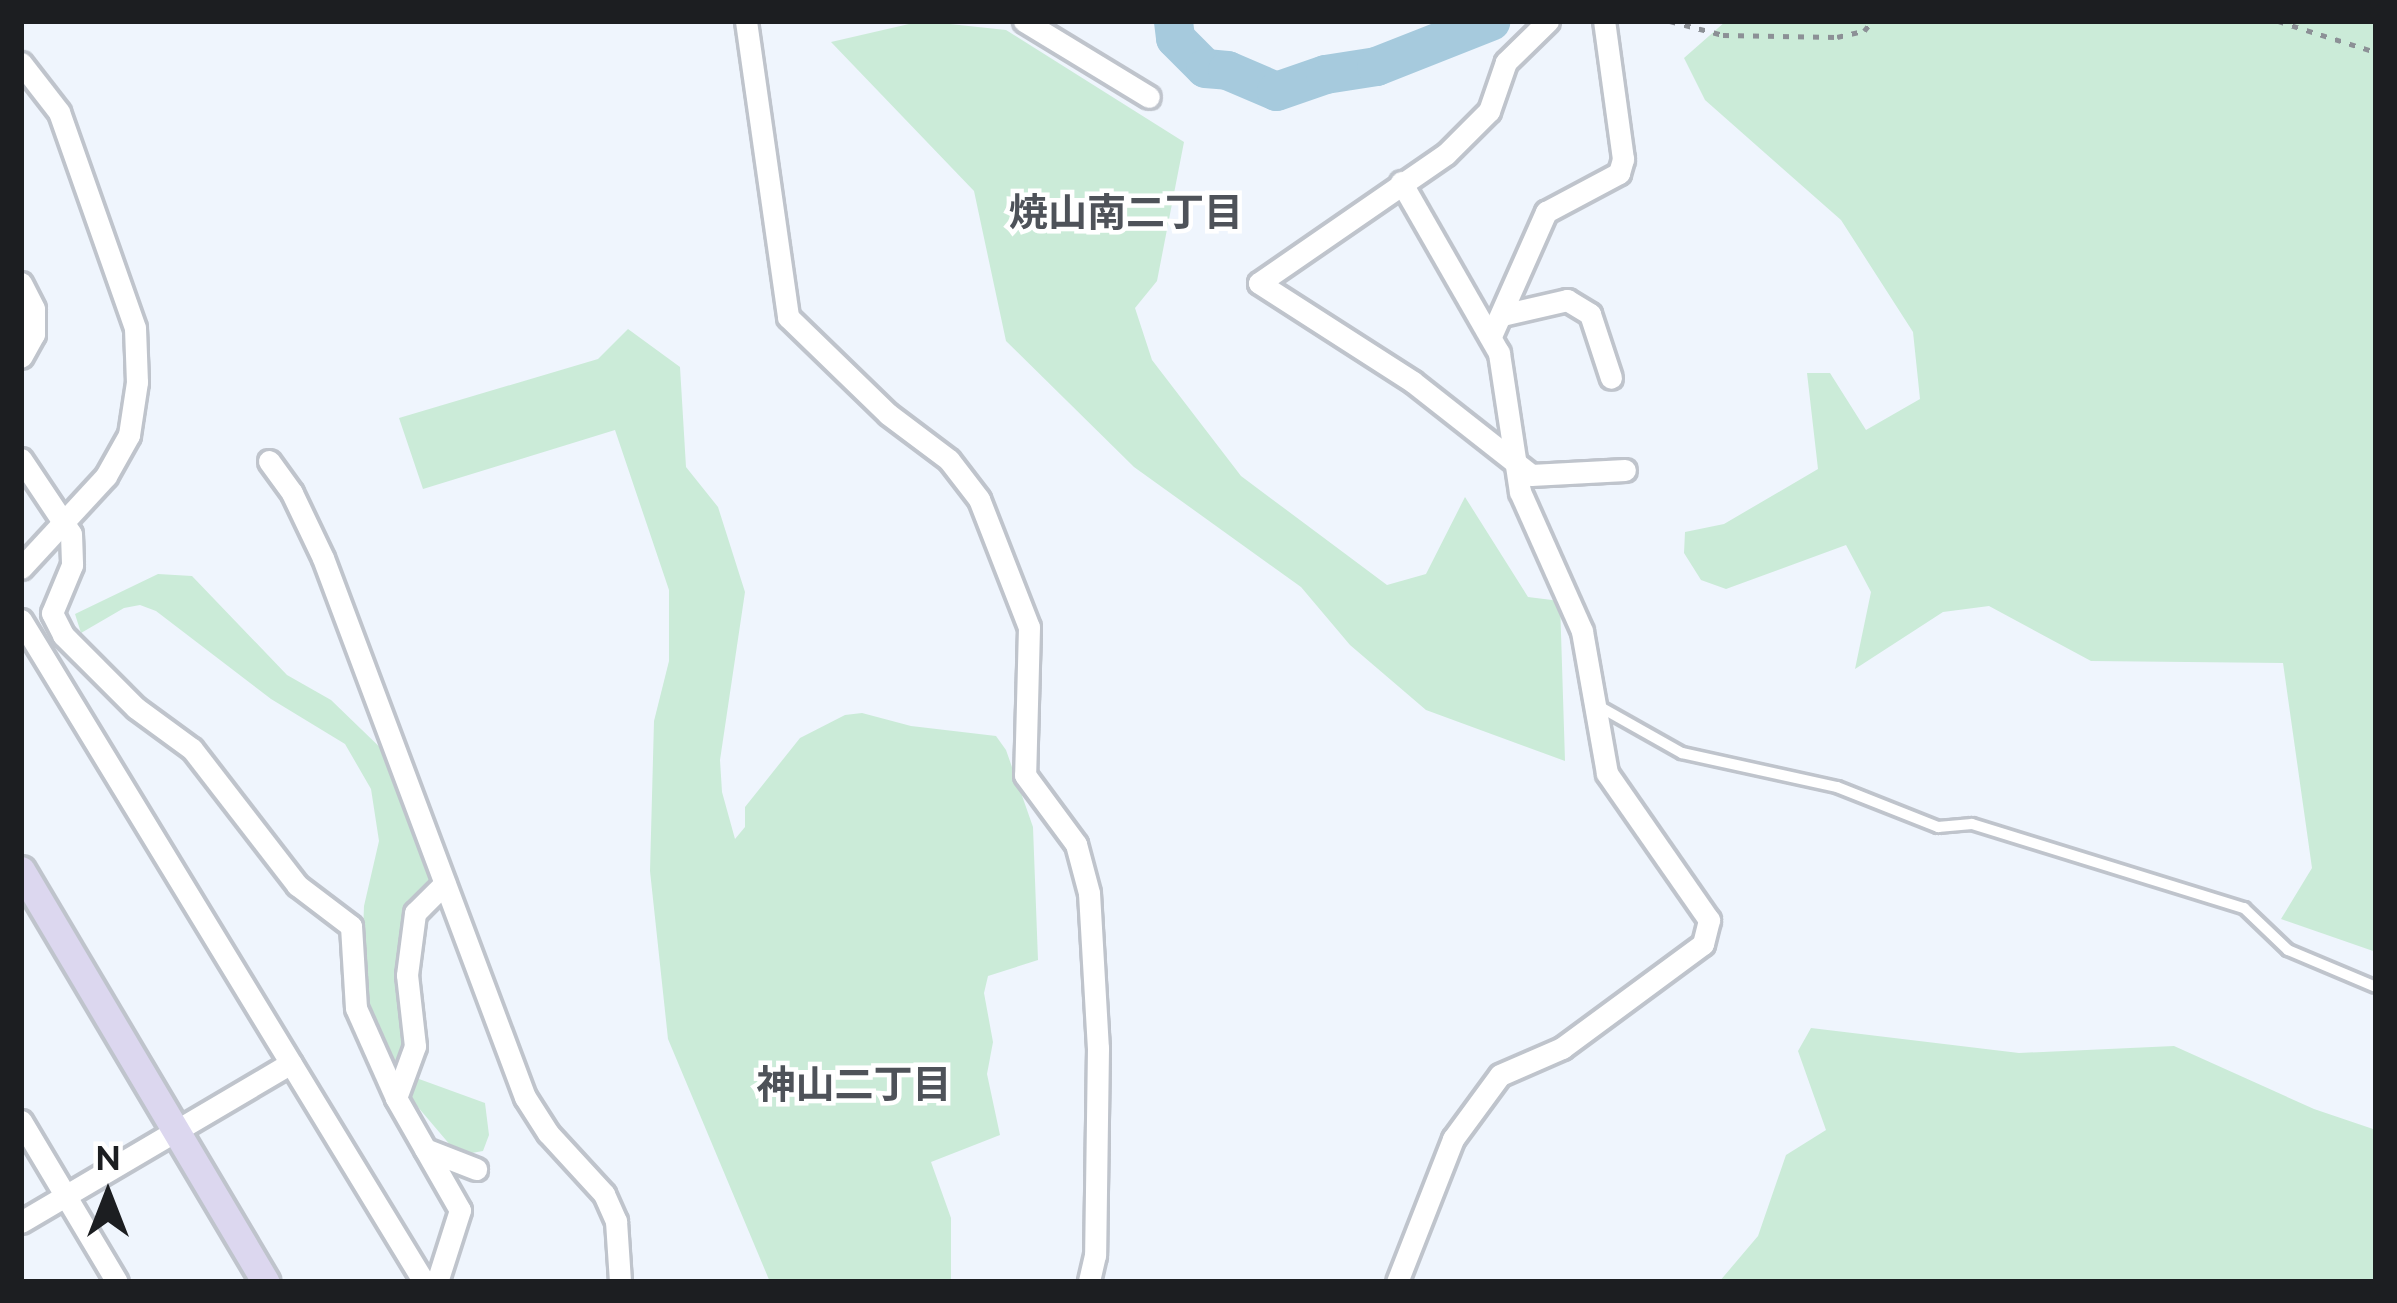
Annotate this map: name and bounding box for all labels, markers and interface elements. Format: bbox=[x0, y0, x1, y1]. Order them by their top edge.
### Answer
district label: 焼山南二丁目 bbox=[1009, 189, 1243, 235]
district label: 神山二丁目 bbox=[757, 1061, 951, 1107]
north arrow bbox=[48, 1135, 168, 1255]
text: N bbox=[95, 1139, 121, 1178]

